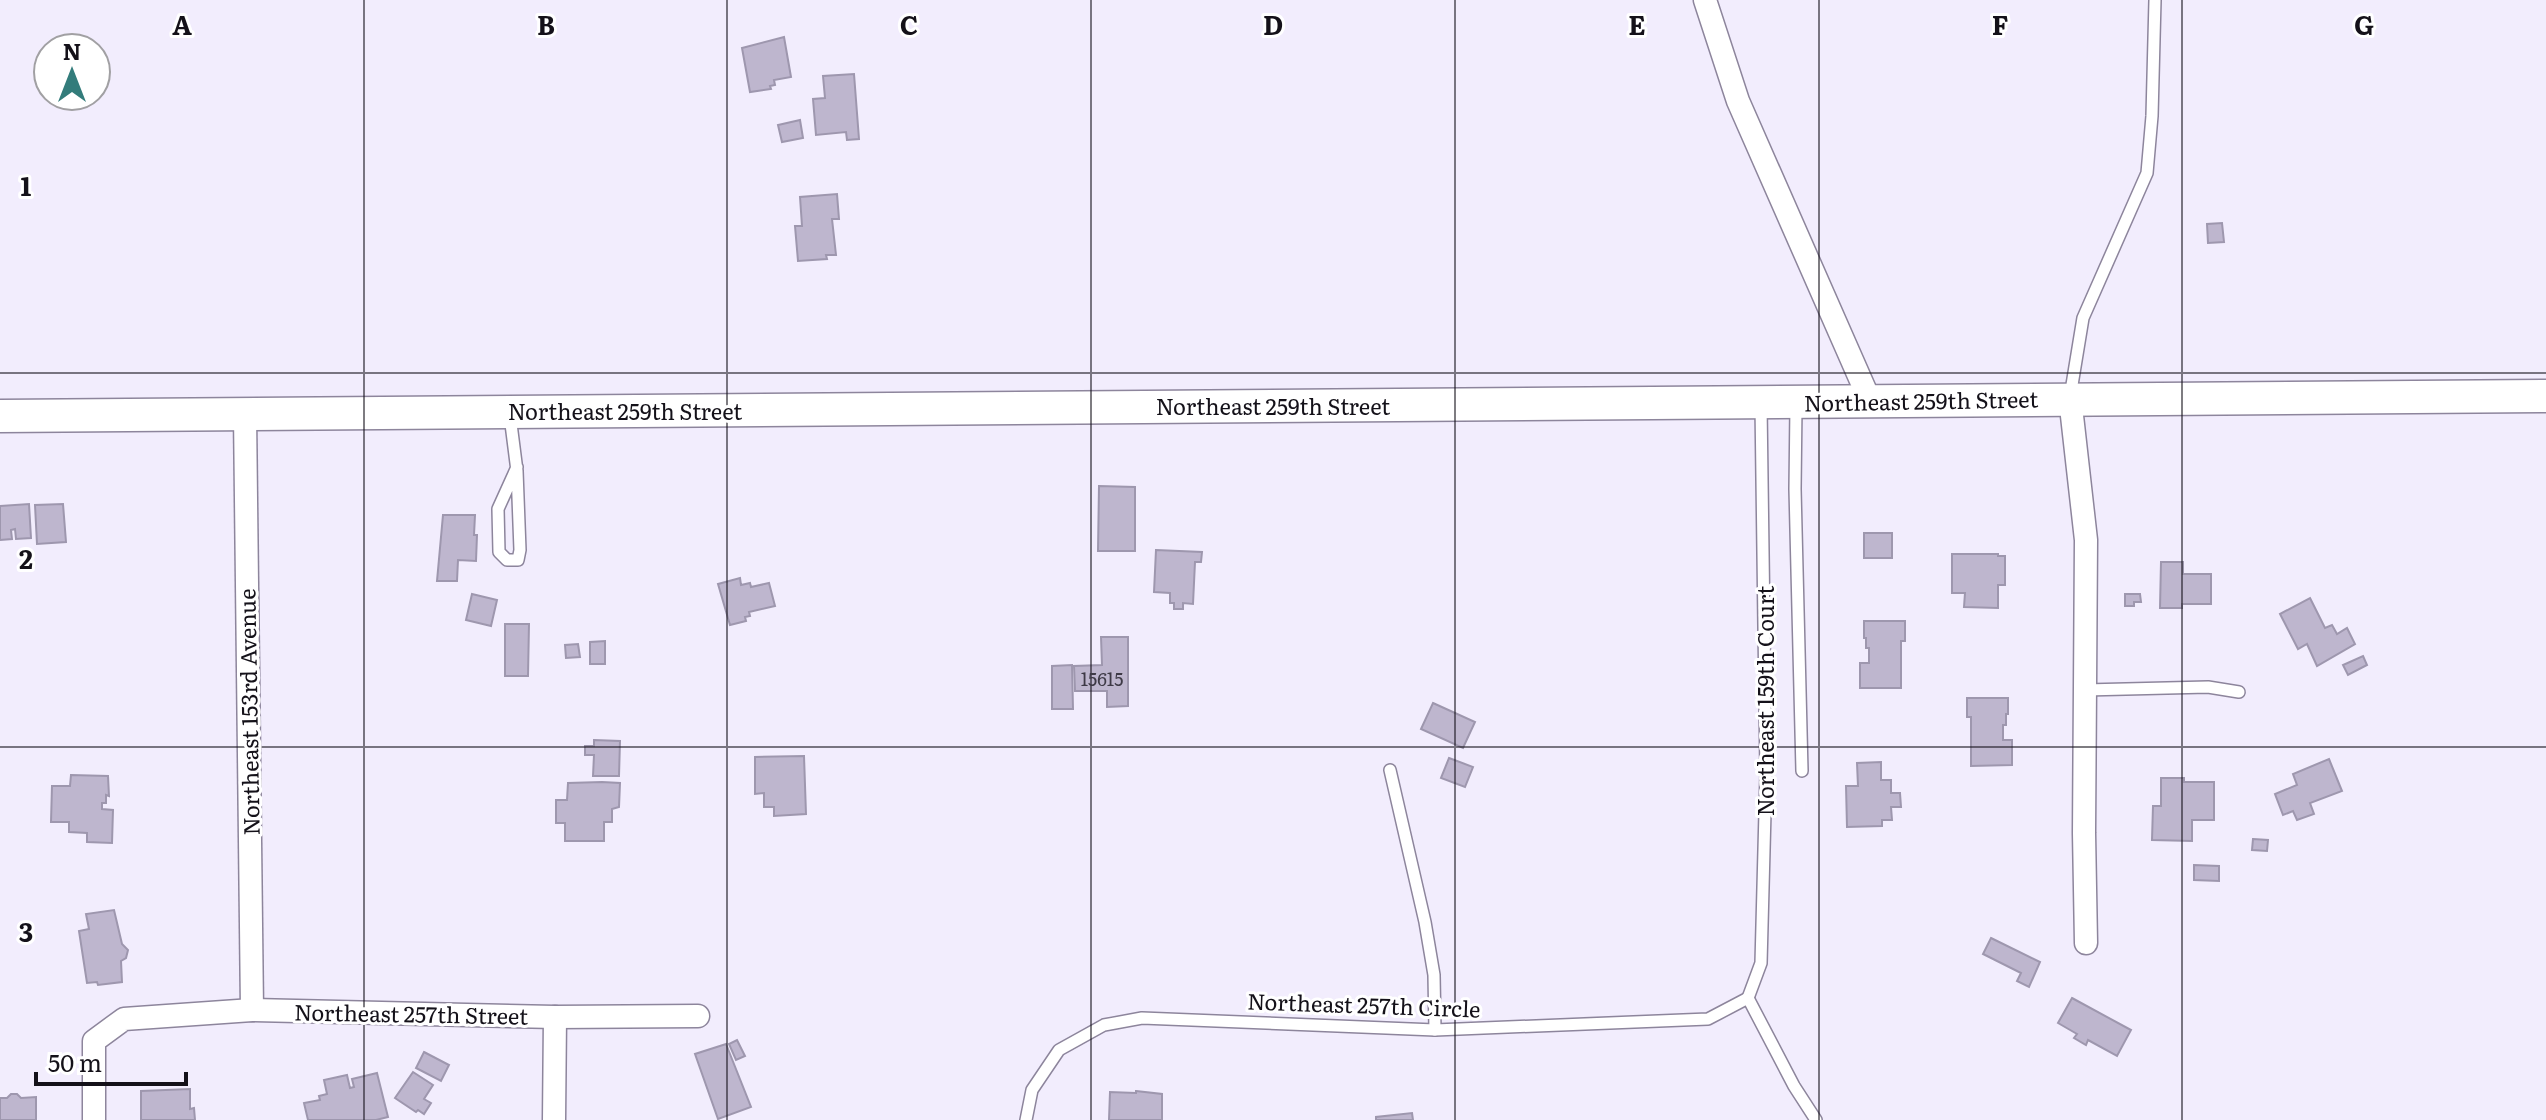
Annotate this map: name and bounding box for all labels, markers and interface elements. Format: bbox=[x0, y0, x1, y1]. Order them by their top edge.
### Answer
text: A bbox=[172, 4, 192, 43]
text: B bbox=[537, 4, 555, 43]
text: C bbox=[900, 4, 918, 43]
text: D bbox=[1263, 4, 1283, 43]
text: E bbox=[1628, 4, 1646, 43]
text: F bbox=[1992, 4, 2008, 43]
text: G bbox=[2354, 4, 2374, 43]
north arrow bbox=[32, 32, 112, 112]
text: N bbox=[63, 34, 81, 67]
text: 1 bbox=[21, 165, 32, 204]
street label: Northeast 259th Street bbox=[1804, 381, 2039, 419]
street label: Northeast 259th Street bbox=[1156, 389, 1390, 422]
street label: Northeast 259th Street bbox=[508, 394, 742, 427]
text: 2 bbox=[19, 538, 33, 577]
street label: Northeast 159th Court bbox=[1748, 586, 1781, 816]
street label: Northeast 153rd Avenue bbox=[229, 588, 267, 836]
house number: 15615 bbox=[1081, 665, 1123, 692]
text: 3 bbox=[19, 911, 33, 950]
street label: Northeast 257th Circle bbox=[1247, 983, 1481, 1025]
street label: Northeast 257th Street bbox=[294, 994, 528, 1032]
scale bar bbox=[36, 1036, 186, 1086]
text: 50 m bbox=[48, 1044, 102, 1079]

